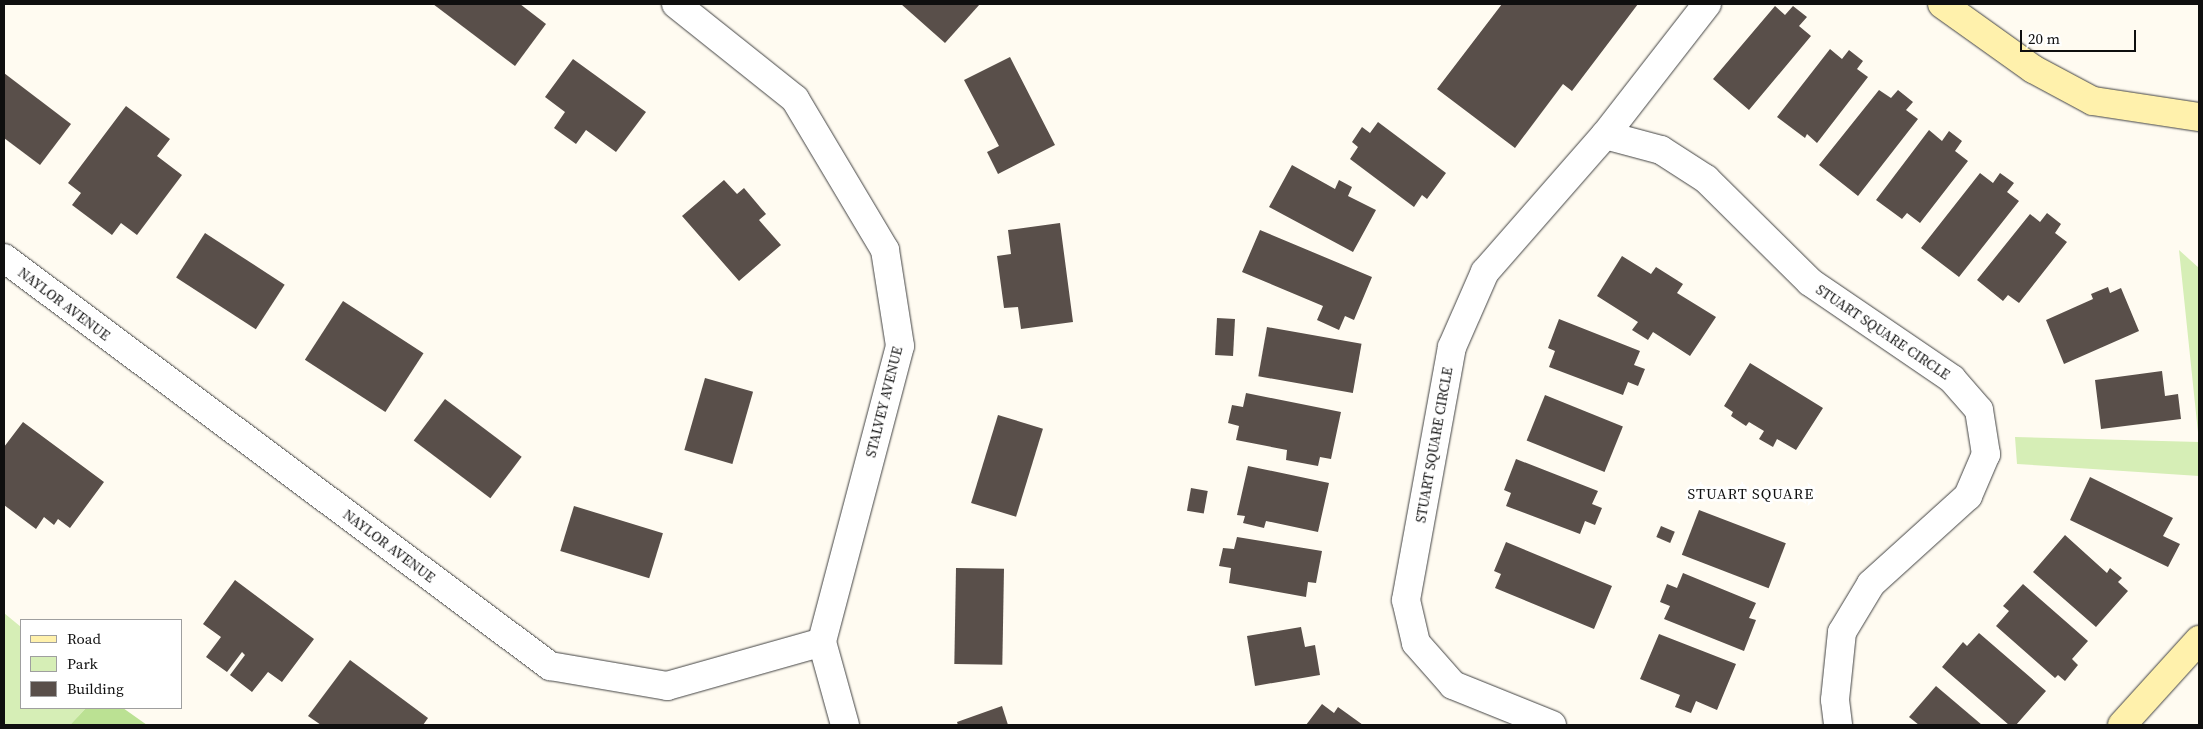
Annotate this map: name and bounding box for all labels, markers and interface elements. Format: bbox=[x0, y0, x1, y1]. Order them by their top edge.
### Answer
scale bar bbox=[2023, 20, 2139, 52]
text: 20 m bbox=[2028, 28, 2060, 49]
street label: NAYLOR AVENUE bbox=[15, 264, 113, 344]
street label: STUART SQUARE CIRCLE bbox=[1813, 281, 1953, 383]
street label: STALVEY AVENUE bbox=[862, 345, 906, 459]
street label: STUART SQUARE CIRCLE bbox=[1412, 366, 1456, 524]
district label: STUART SQUARE bbox=[1686, 485, 1816, 503]
street label: NAYLOR AVENUE bbox=[340, 506, 438, 586]
legend bbox=[20, 619, 182, 709]
text: Road bbox=[67, 628, 101, 649]
text: Park bbox=[67, 653, 98, 674]
text: Building bbox=[67, 678, 124, 699]

